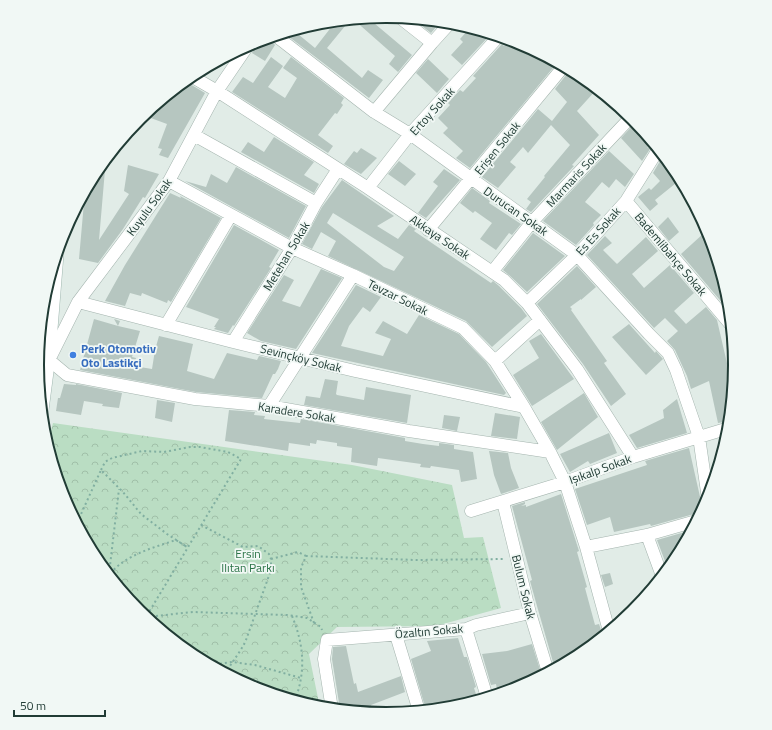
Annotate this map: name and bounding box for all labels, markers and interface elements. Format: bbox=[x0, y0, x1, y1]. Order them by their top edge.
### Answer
street label: Ertoy Sokak bbox=[405, 82, 459, 140]
street label: Erişen Sokak bbox=[469, 117, 525, 179]
street label: Marmaris Sokak bbox=[541, 139, 611, 211]
street label: Kuyulu Sokak bbox=[122, 174, 177, 240]
street label: Durucan Sokak bbox=[480, 182, 552, 241]
street label: Es Es Sokak bbox=[571, 202, 625, 260]
street label: Bademlibahçe Sokak bbox=[630, 208, 712, 300]
street label: Akkaya Sokak bbox=[406, 210, 474, 264]
street label: Metehan Sokak bbox=[258, 217, 314, 294]
street label: Tevzar Sokak bbox=[364, 274, 432, 320]
place label: Perk Otomotiv Oto Lastikçi bbox=[81, 339, 156, 372]
street label: Sevinçköy Sokak bbox=[258, 339, 344, 377]
marker: Perk Otomotiv Oto Lastikçi bbox=[68, 350, 78, 360]
street label: Karadere Sokak bbox=[257, 396, 337, 428]
street label: Işıkalp Sokak bbox=[566, 449, 634, 489]
park label: Ersin Ilıtan Parkı bbox=[221, 544, 275, 577]
street label: Bulum Sokak bbox=[507, 553, 541, 622]
street label: Özaltın Sokak bbox=[394, 619, 464, 643]
scale bar bbox=[14, 692, 105, 718]
text: 50 m bbox=[20, 696, 46, 715]

